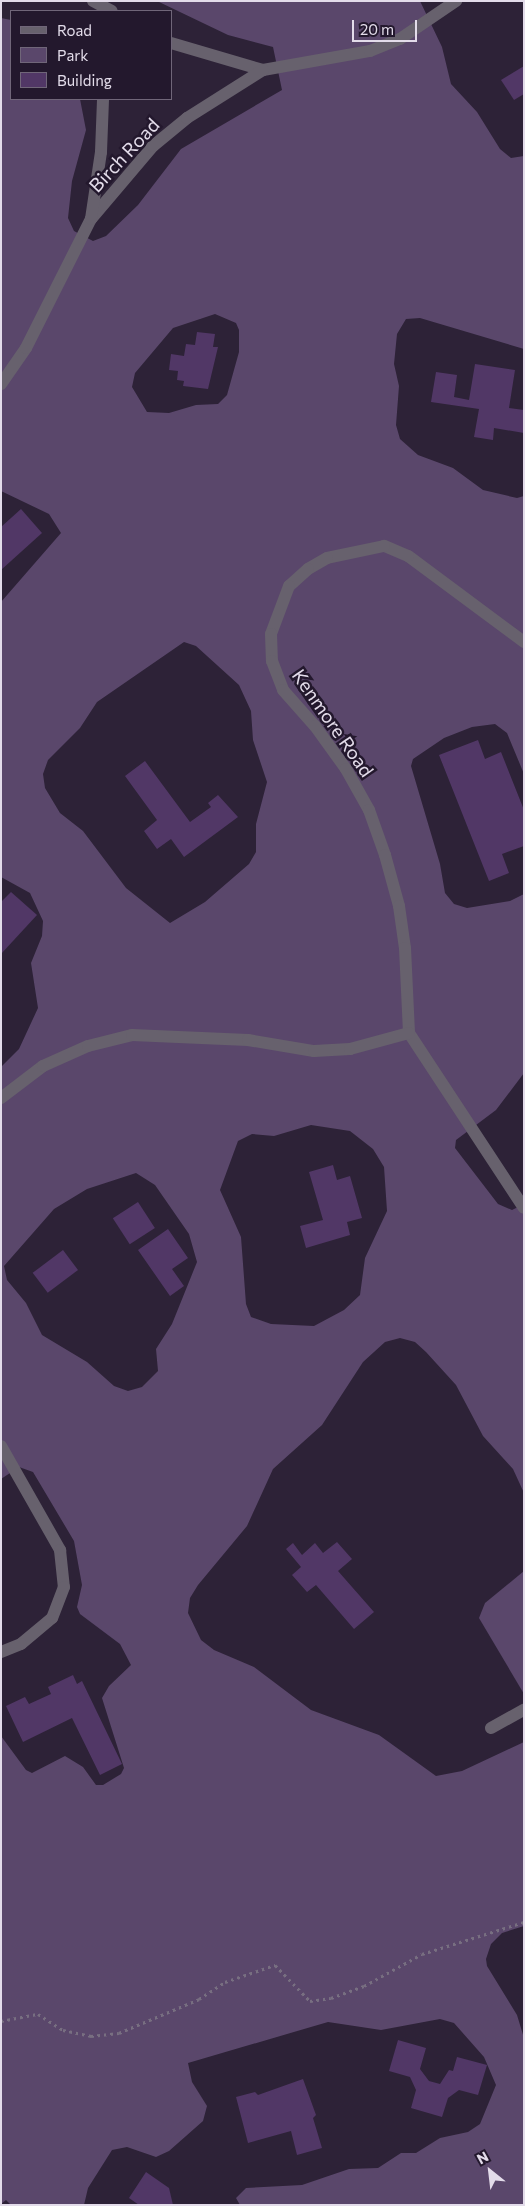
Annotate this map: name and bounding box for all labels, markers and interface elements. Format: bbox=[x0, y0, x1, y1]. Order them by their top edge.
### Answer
legend bbox=[10, 10, 172, 100]
scale bar bbox=[355, 10, 420, 42]
text: 20 m bbox=[360, 20, 394, 38]
text: Road bbox=[57, 21, 92, 39]
text: Park bbox=[57, 46, 88, 64]
text: Building bbox=[57, 71, 112, 89]
street label: Birch Road bbox=[84, 113, 164, 197]
street label: Kenmore Road bbox=[287, 665, 379, 781]
north arrow bbox=[465, 2146, 515, 2196]
text: N bbox=[474, 2147, 491, 2167]

